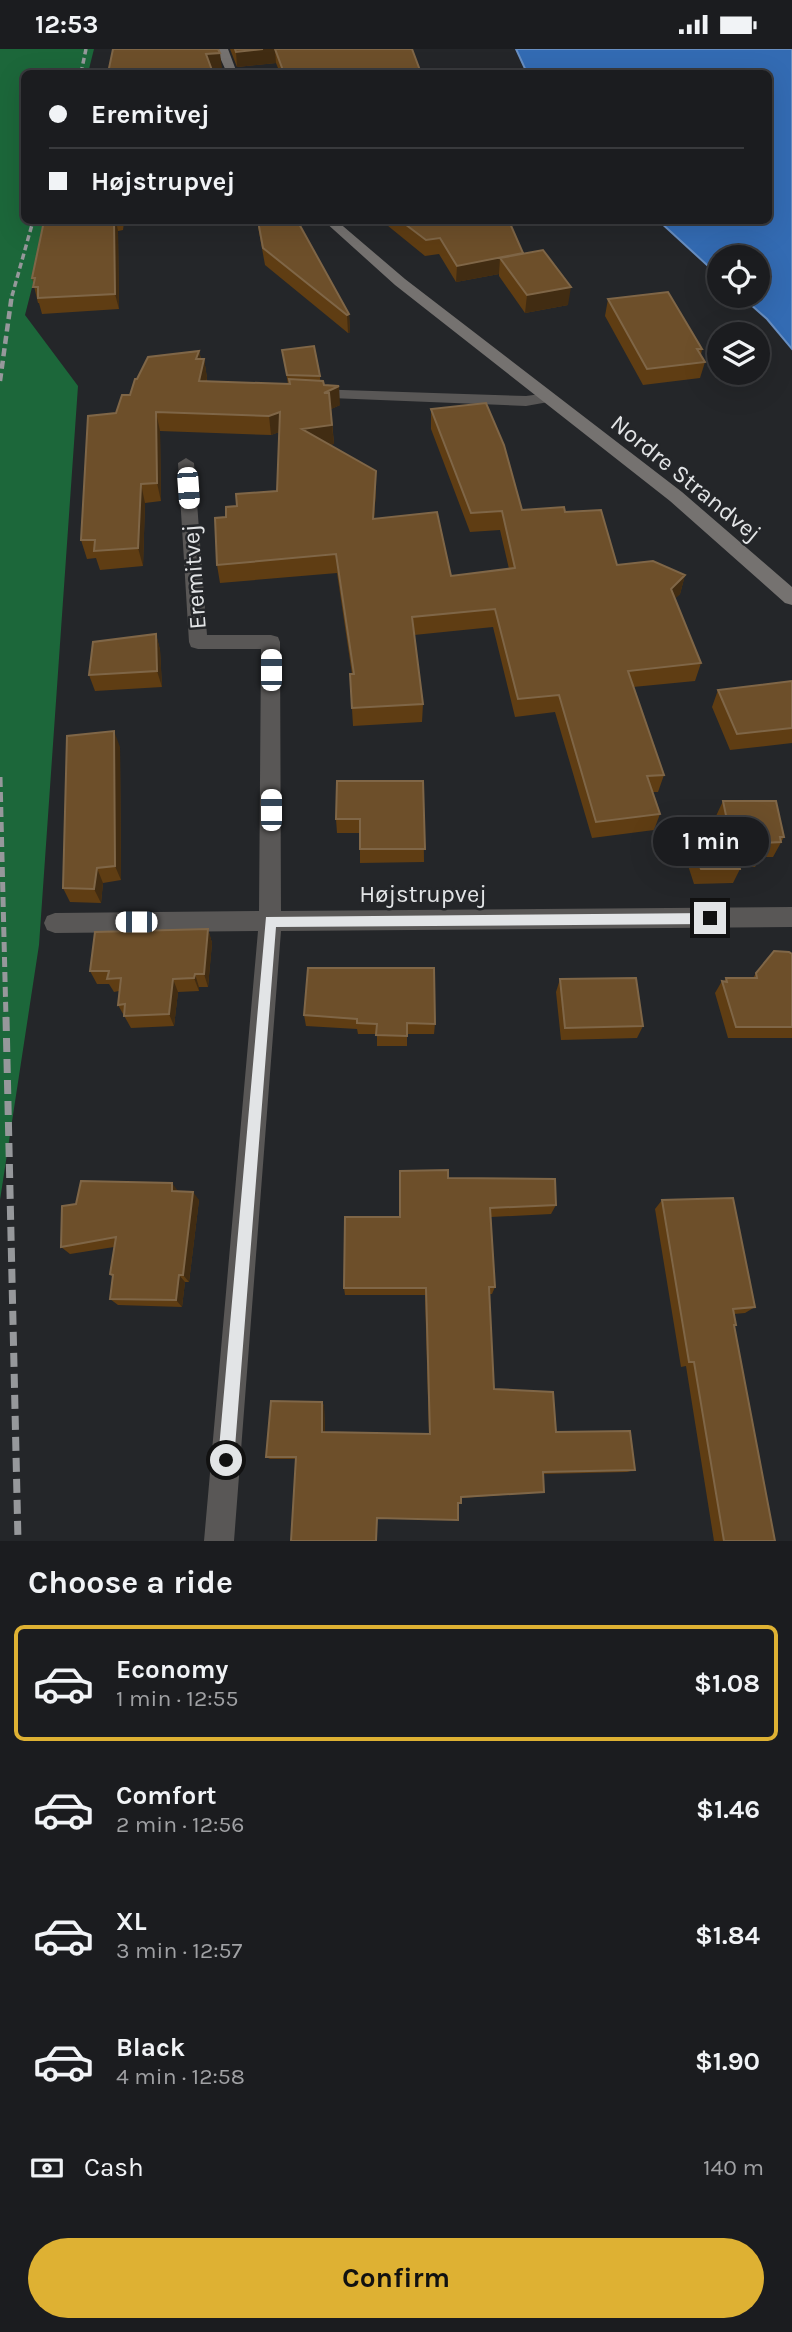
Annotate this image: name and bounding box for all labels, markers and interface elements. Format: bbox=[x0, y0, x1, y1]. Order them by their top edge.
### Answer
text: 12:53 bbox=[35, 9, 98, 40]
text: Eremitvej bbox=[91, 99, 210, 130]
text: Højstrupvej bbox=[91, 166, 235, 197]
map controls bbox=[707, 245, 770, 385]
button: locate bbox=[707, 245, 770, 308]
button: layers bbox=[707, 322, 770, 385]
street label: Nordre Strandvej bbox=[605, 409, 767, 547]
car bbox=[177, 466, 200, 510]
street label: Eremitvej bbox=[176, 524, 212, 630]
car bbox=[261, 649, 282, 691]
car bbox=[261, 789, 282, 831]
callout: 1 min bbox=[652, 817, 768, 865]
text: 1 min bbox=[682, 828, 740, 855]
street label: Højstrupvej bbox=[359, 880, 487, 908]
route end bbox=[694, 902, 726, 934]
car bbox=[116, 912, 158, 933]
route start bbox=[210, 1444, 242, 1476]
text: Choose a ride bbox=[28, 1564, 233, 1601]
icon: car bbox=[32, 1652, 95, 1715]
text: Economy bbox=[116, 1654, 228, 1685]
text: $1.08 bbox=[694, 1668, 760, 1699]
text: 1 min · 12:55 bbox=[116, 1685, 239, 1712]
icon: car bbox=[32, 1778, 95, 1841]
text: Comfort bbox=[116, 1780, 217, 1811]
text: $1.46 bbox=[696, 1794, 760, 1825]
text: 2 min · 12:56 bbox=[116, 1811, 244, 1838]
icon: car bbox=[32, 1904, 95, 1967]
text: XL bbox=[116, 1906, 147, 1937]
text: $1.84 bbox=[695, 1920, 760, 1951]
text: 3 min · 12:57 bbox=[116, 1937, 242, 1964]
icon: car bbox=[32, 2030, 95, 2093]
text: Black bbox=[116, 2032, 185, 2063]
text: $1.90 bbox=[695, 2046, 760, 2077]
text: 4 min · 12:58 bbox=[116, 2063, 245, 2090]
icon: cash bbox=[28, 2149, 66, 2187]
text: Cash bbox=[84, 2152, 144, 2183]
text: 140 m bbox=[703, 2154, 764, 2181]
button: Confirm bbox=[28, 2238, 764, 2318]

